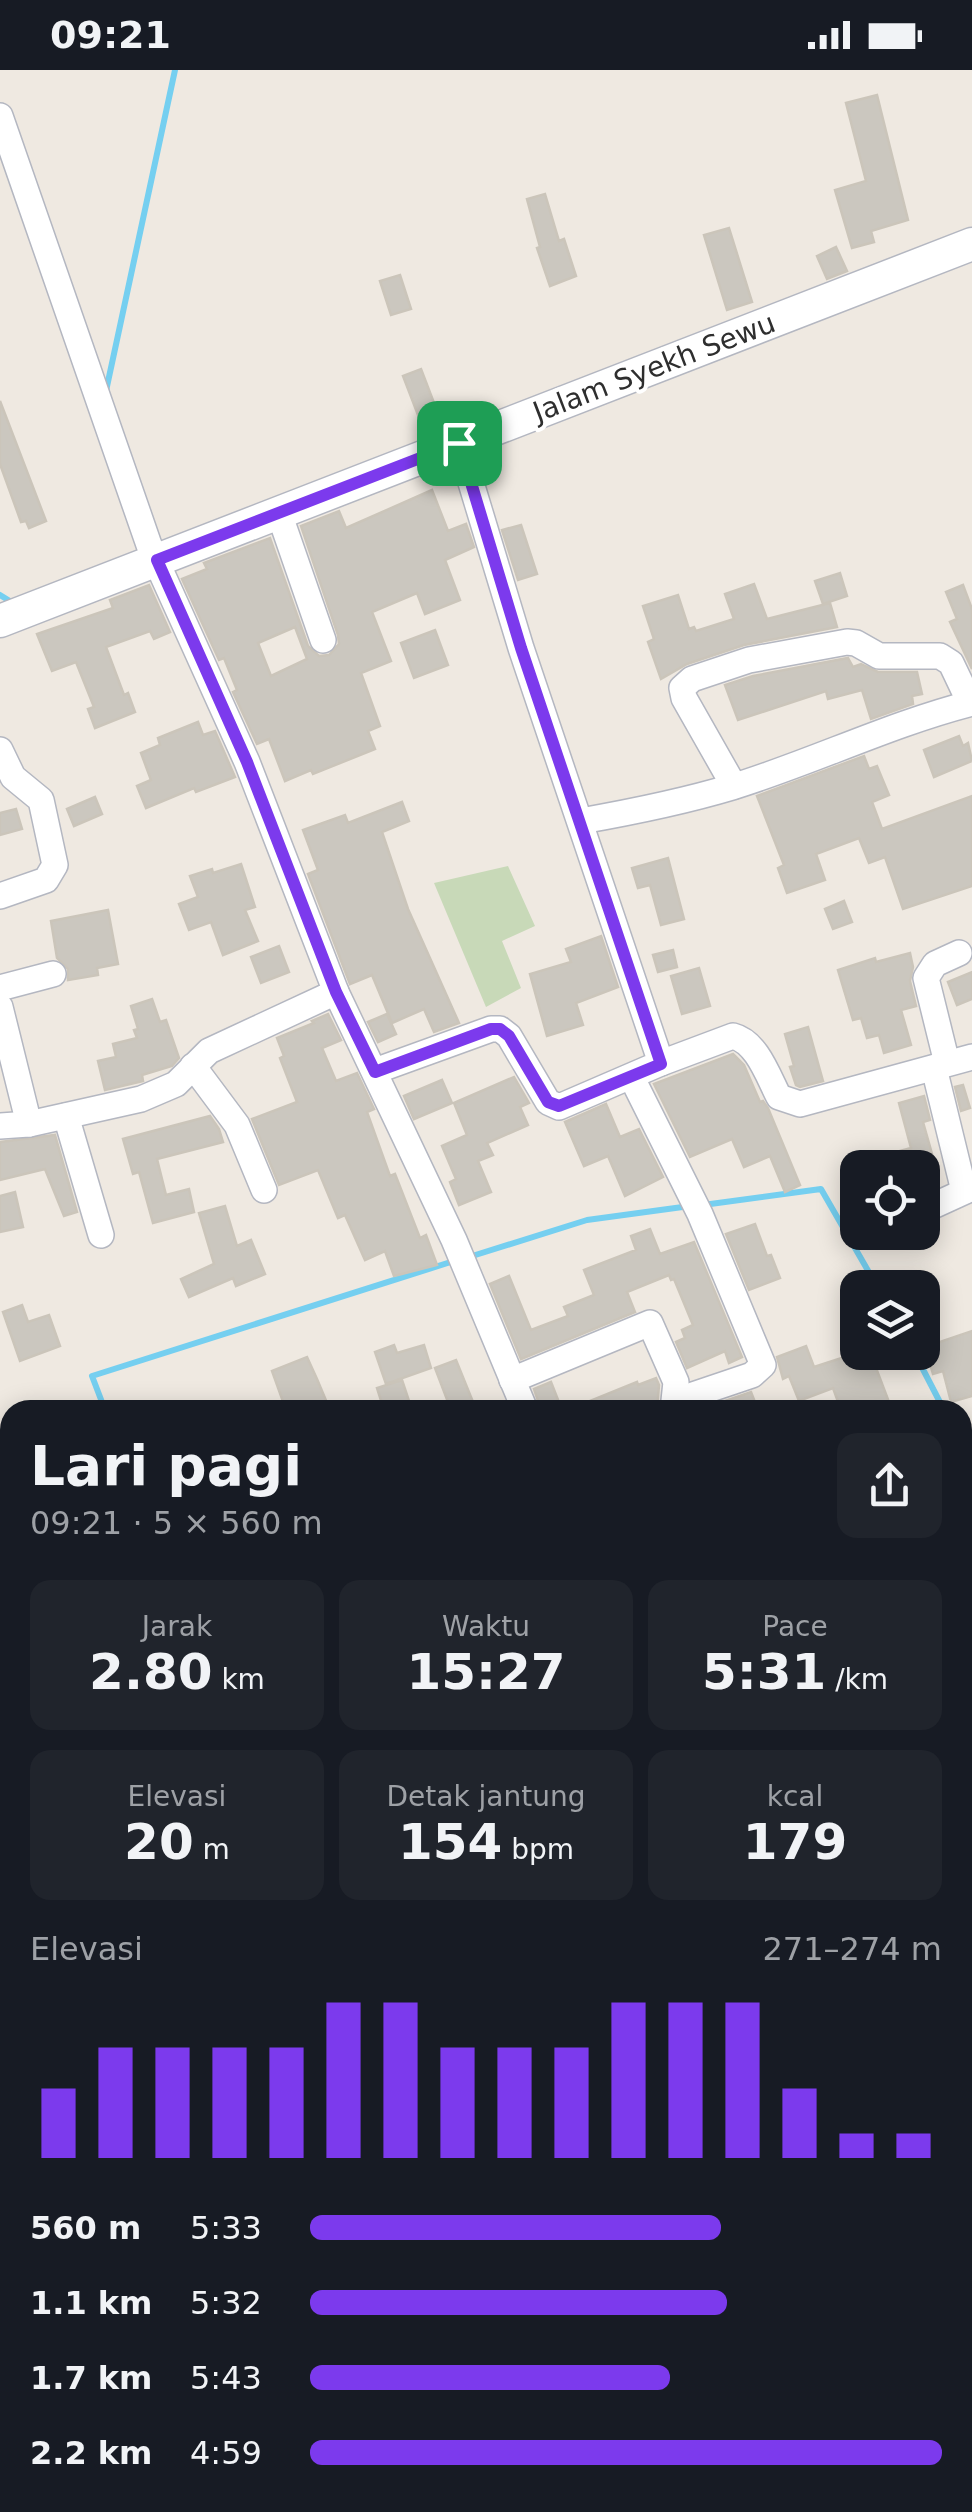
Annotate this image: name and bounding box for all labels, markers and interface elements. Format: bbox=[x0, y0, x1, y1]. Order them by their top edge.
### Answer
text: 09:21 bbox=[50, 13, 171, 57]
street label: Jalam Syekh Sewu bbox=[527, 306, 780, 430]
pin bbox=[417, 401, 502, 486]
icon: arrive bbox=[432, 416, 487, 471]
map controls bbox=[840, 1150, 940, 1370]
button: locate bbox=[840, 1150, 940, 1250]
button: layers bbox=[840, 1270, 940, 1370]
button: share bbox=[837, 1433, 942, 1538]
text: Lari pagi bbox=[30, 1434, 302, 1498]
text: 09:21 · 5 × 560 m bbox=[30, 1504, 323, 1542]
text: Jarak bbox=[142, 1610, 212, 1643]
text: Waktu bbox=[442, 1610, 530, 1643]
text: Pace bbox=[762, 1610, 828, 1643]
text: 2.80 bbox=[89, 1643, 212, 1701]
text: 15:27 bbox=[406, 1643, 566, 1701]
text: 5:31 bbox=[702, 1643, 826, 1701]
text: km bbox=[212, 1663, 265, 1696]
text: /km bbox=[826, 1663, 888, 1696]
text: Elevasi bbox=[128, 1780, 226, 1813]
text: Detak jantung bbox=[387, 1780, 585, 1813]
text: kcal bbox=[767, 1780, 823, 1813]
text: 20 bbox=[124, 1813, 194, 1871]
text: 154 bbox=[398, 1813, 502, 1871]
text: 179 bbox=[743, 1813, 847, 1871]
text: m bbox=[194, 1833, 230, 1866]
text: bpm bbox=[502, 1833, 574, 1866]
text: Elevasi bbox=[30, 1930, 143, 1968]
text: 271–274 m bbox=[763, 1930, 942, 1968]
text: 560 m bbox=[30, 2209, 141, 2247]
text: 5:33 bbox=[190, 2209, 262, 2247]
text: 1.1 km bbox=[30, 2284, 152, 2322]
text: 5:32 bbox=[190, 2284, 262, 2322]
text: 1.7 km bbox=[30, 2359, 152, 2397]
text: 5:43 bbox=[190, 2359, 262, 2397]
text: 2.2 km bbox=[30, 2434, 152, 2472]
text: 4:59 bbox=[190, 2434, 262, 2472]

